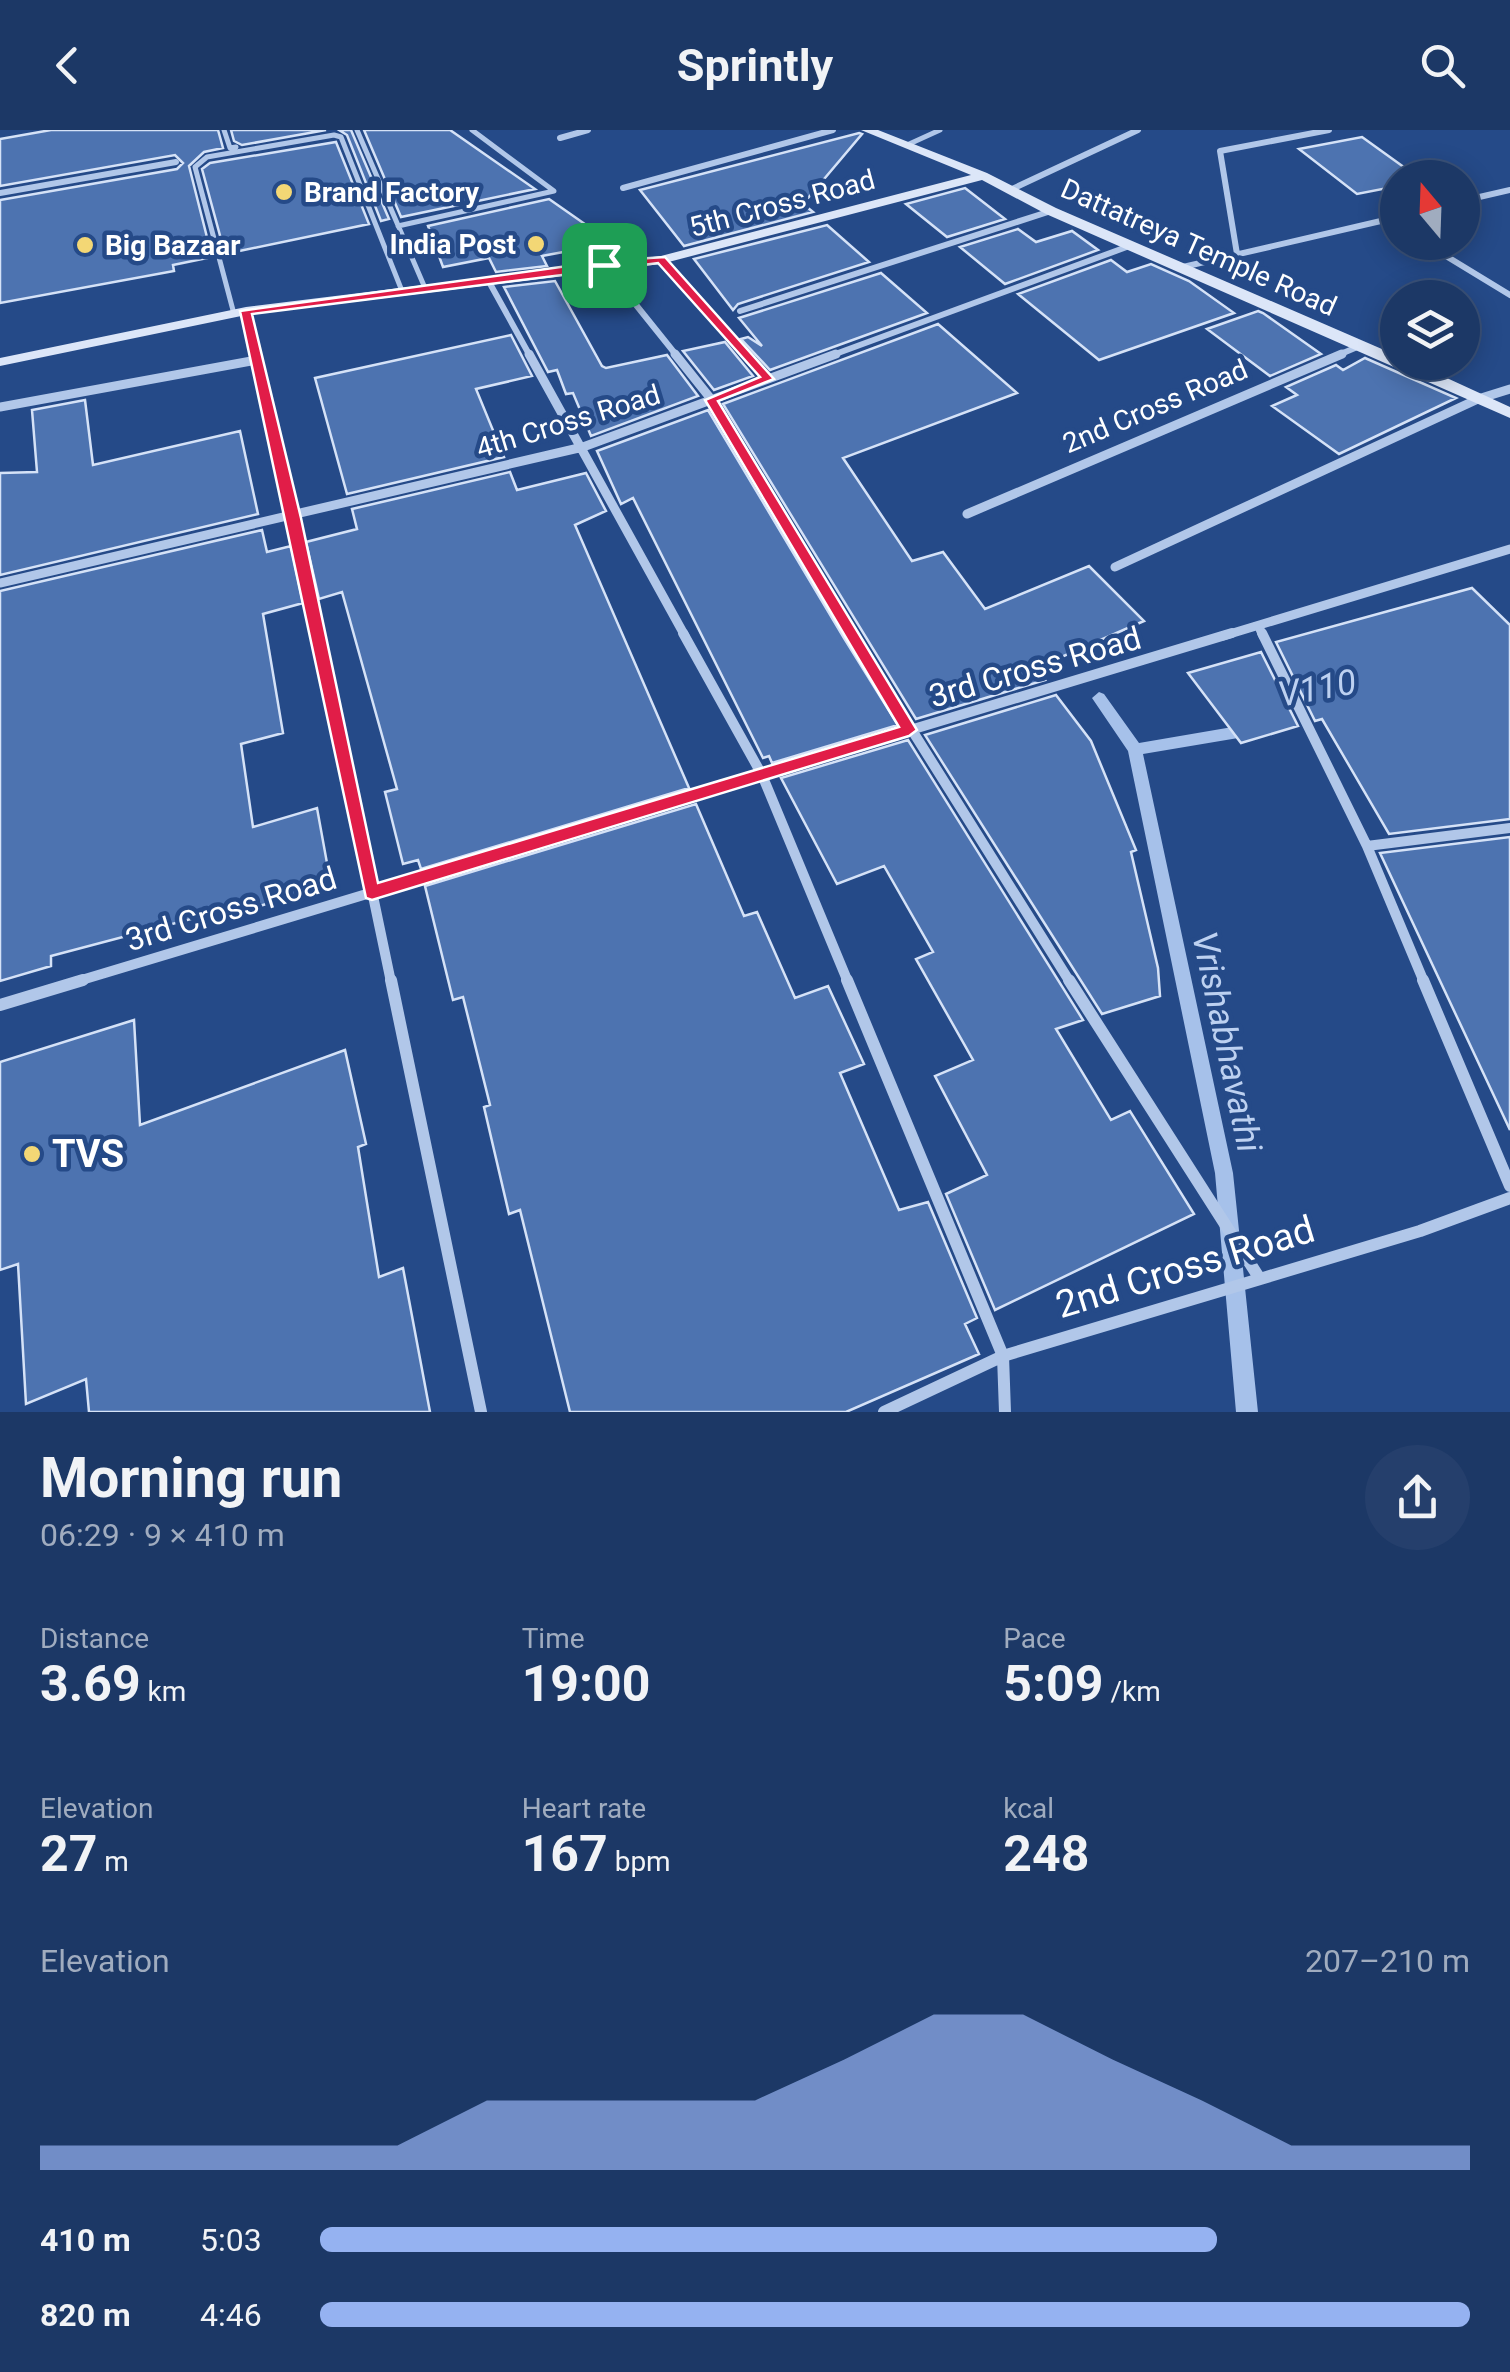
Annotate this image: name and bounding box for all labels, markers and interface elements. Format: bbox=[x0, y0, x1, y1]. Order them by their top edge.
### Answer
icon: back bbox=[40, 38, 95, 93]
icon: search bbox=[1415, 38, 1470, 93]
text: Sprintly bbox=[677, 39, 833, 92]
north arrow bbox=[1380, 160, 1480, 260]
map controls bbox=[1380, 160, 1480, 380]
street label: 5th Cross Road bbox=[686, 163, 879, 244]
street label: Dattatreya Temple Road bbox=[1056, 172, 1342, 323]
place label: Brand Factory bbox=[304, 176, 480, 209]
marker: Brand Factory bbox=[273, 181, 295, 203]
pin bbox=[562, 223, 647, 308]
place label: India Post bbox=[389, 228, 516, 261]
place label: Big Bazaar bbox=[105, 229, 241, 262]
marker: India Post bbox=[525, 233, 547, 255]
marker: Big Bazaar bbox=[74, 234, 96, 256]
icon: arrive bbox=[577, 238, 632, 293]
button: layers bbox=[1380, 280, 1480, 380]
street label: 2nd Cross Road bbox=[1058, 353, 1253, 460]
street label: 4th Cross Road bbox=[472, 378, 664, 465]
street label: 3rd Cross Road bbox=[925, 619, 1145, 715]
water label: V110 bbox=[1275, 661, 1359, 716]
street label: 3rd Cross Road bbox=[121, 859, 341, 959]
water label: Vrishabhavathi bbox=[1183, 928, 1270, 1157]
place label: TVS bbox=[52, 1132, 124, 1176]
marker: TVS bbox=[21, 1143, 43, 1165]
street label: 2nd Cross Road bbox=[1050, 1207, 1320, 1327]
button: share bbox=[1365, 1445, 1470, 1550]
text: Morning run bbox=[40, 1446, 342, 1510]
text: 06:29 · 9 × 410 m bbox=[40, 1516, 285, 1554]
text: Distance bbox=[40, 1622, 149, 1655]
text: Time bbox=[522, 1622, 585, 1655]
text: Pace bbox=[1003, 1622, 1066, 1655]
text: 3.69 bbox=[40, 1655, 141, 1713]
text: 19:00 bbox=[522, 1655, 651, 1713]
text: 5:09 bbox=[1003, 1655, 1103, 1713]
text: km bbox=[141, 1675, 186, 1708]
text: /km bbox=[1103, 1675, 1161, 1708]
text: Elevation bbox=[40, 1792, 153, 1825]
text: Heart rate bbox=[522, 1792, 646, 1825]
text: kcal bbox=[1003, 1792, 1054, 1825]
text: 27 bbox=[40, 1825, 97, 1883]
text: 167 bbox=[522, 1825, 608, 1883]
text: 248 bbox=[1003, 1825, 1089, 1883]
text: m bbox=[97, 1845, 129, 1878]
text: bpm bbox=[608, 1845, 671, 1878]
text: Elevation bbox=[40, 1942, 170, 1980]
text: 207–210 m bbox=[1305, 1942, 1470, 1980]
text: 410 m bbox=[40, 2221, 131, 2259]
text: 5:03 bbox=[200, 2221, 262, 2259]
text: 820 m bbox=[40, 2296, 131, 2334]
text: 4:46 bbox=[200, 2296, 262, 2334]

